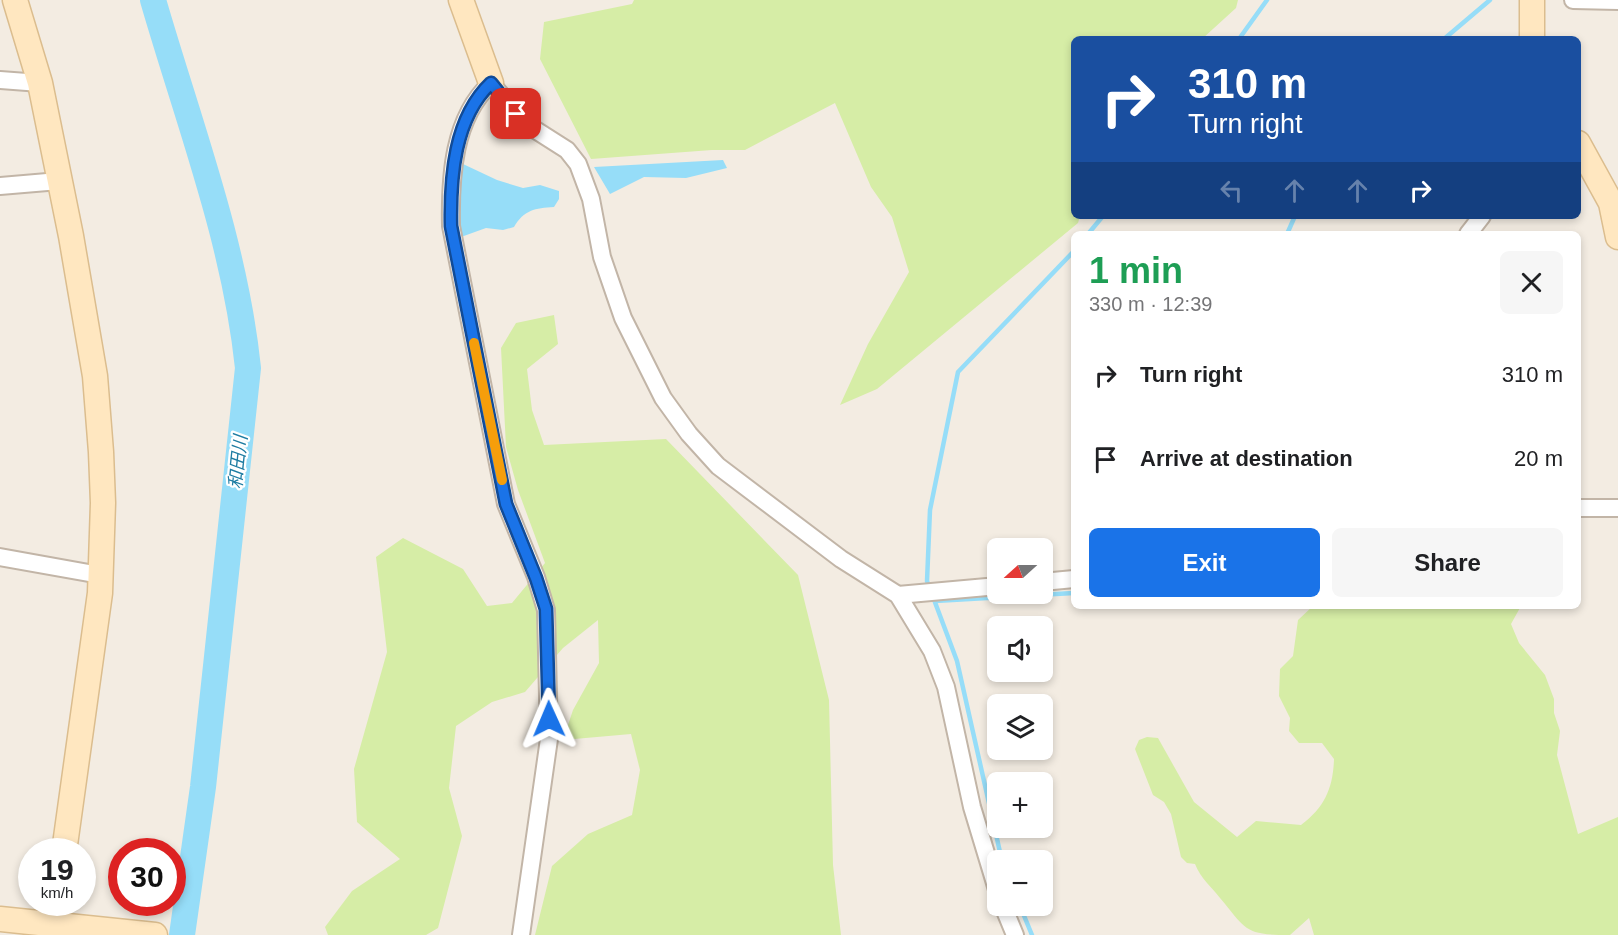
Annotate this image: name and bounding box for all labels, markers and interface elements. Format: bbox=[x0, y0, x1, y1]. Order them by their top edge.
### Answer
icon: right bbox=[1089, 60, 1167, 138]
text: 310 m bbox=[1188, 60, 1307, 107]
pin bbox=[490, 88, 541, 139]
icon: arrive bbox=[499, 97, 532, 130]
text: Turn right bbox=[1188, 109, 1303, 139]
icon: left bbox=[1215, 174, 1248, 207]
icon: ahead bbox=[1278, 174, 1311, 207]
icon: ahead bbox=[1341, 174, 1374, 207]
icon: right bbox=[1404, 174, 1437, 207]
text: 1 min bbox=[1089, 250, 1183, 291]
button: close bbox=[1500, 251, 1563, 314]
text: 330 m · 12:39 bbox=[1089, 293, 1212, 315]
icon: right bbox=[1089, 359, 1122, 392]
text: Turn right bbox=[1140, 362, 1242, 387]
text: 310 m bbox=[1502, 362, 1563, 387]
water label: 和田川 bbox=[225, 432, 251, 490]
icon: arrive bbox=[1089, 443, 1122, 476]
text: Arrive at destination bbox=[1140, 446, 1353, 471]
text: 20 m bbox=[1514, 446, 1563, 471]
button: Exit bbox=[1089, 528, 1320, 597]
button: Share bbox=[1332, 528, 1563, 597]
north arrow bbox=[987, 538, 1053, 604]
map controls bbox=[987, 538, 1053, 916]
button: sound bbox=[987, 616, 1053, 682]
position arrow bbox=[517, 687, 581, 751]
button: layers bbox=[987, 694, 1053, 760]
button: + bbox=[987, 772, 1053, 838]
speed limit sign: 30 bbox=[108, 838, 186, 916]
button: − bbox=[987, 850, 1053, 916]
text: 19 bbox=[40, 853, 74, 886]
text: km/h bbox=[41, 884, 73, 901]

